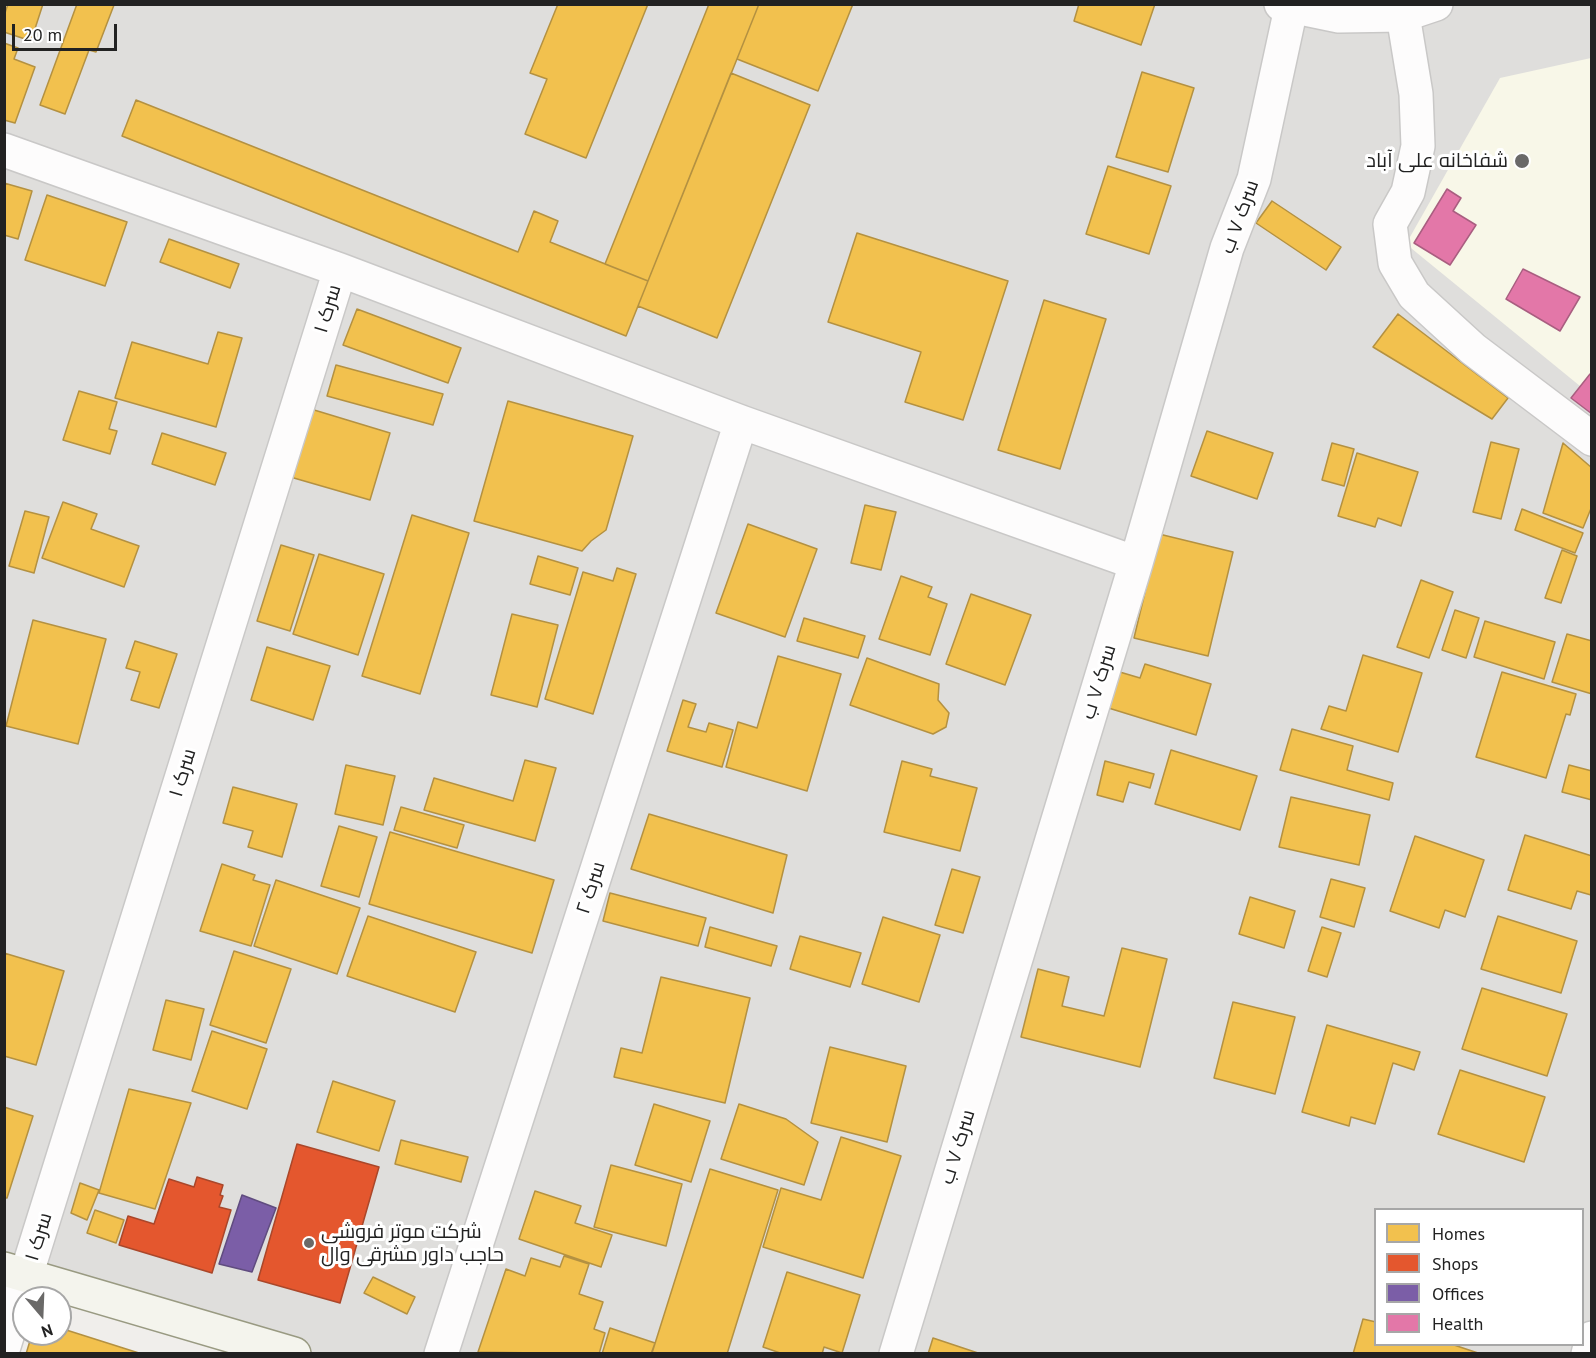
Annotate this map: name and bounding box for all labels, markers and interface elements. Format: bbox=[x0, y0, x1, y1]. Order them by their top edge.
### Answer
scale bar bbox=[15, 12, 120, 50]
text: 20 m bbox=[23, 23, 62, 46]
place label: شفاخانه علی آباد bbox=[1366, 149, 1508, 173]
marker: شفاخانه علی آباد bbox=[1513, 152, 1531, 170]
street label: سرک ۷ ب bbox=[1216, 177, 1264, 257]
street label: سرک ۱ bbox=[309, 282, 347, 336]
street label: سرک ۷ ب bbox=[1076, 642, 1122, 722]
street label: سرک ۱ bbox=[164, 746, 202, 800]
street label: سرک ۲ bbox=[571, 859, 611, 917]
street label: سرک ۷ ب bbox=[935, 1107, 981, 1187]
legend bbox=[1374, 1208, 1584, 1346]
street label: سرک ۱ bbox=[20, 1210, 58, 1264]
place label: شرکت موتر فروشی حاجب داور مشرقی وال bbox=[321, 1220, 504, 1267]
text: Homes bbox=[1432, 1222, 1485, 1245]
marker: شرکت موتر فروشی حاجب داور مشرقی وال bbox=[302, 1236, 316, 1250]
text: Shops bbox=[1432, 1252, 1478, 1275]
text: Offices bbox=[1432, 1282, 1484, 1305]
north arrow bbox=[12, 1286, 72, 1346]
text: Health bbox=[1432, 1312, 1483, 1335]
text: N bbox=[39, 1320, 55, 1342]

